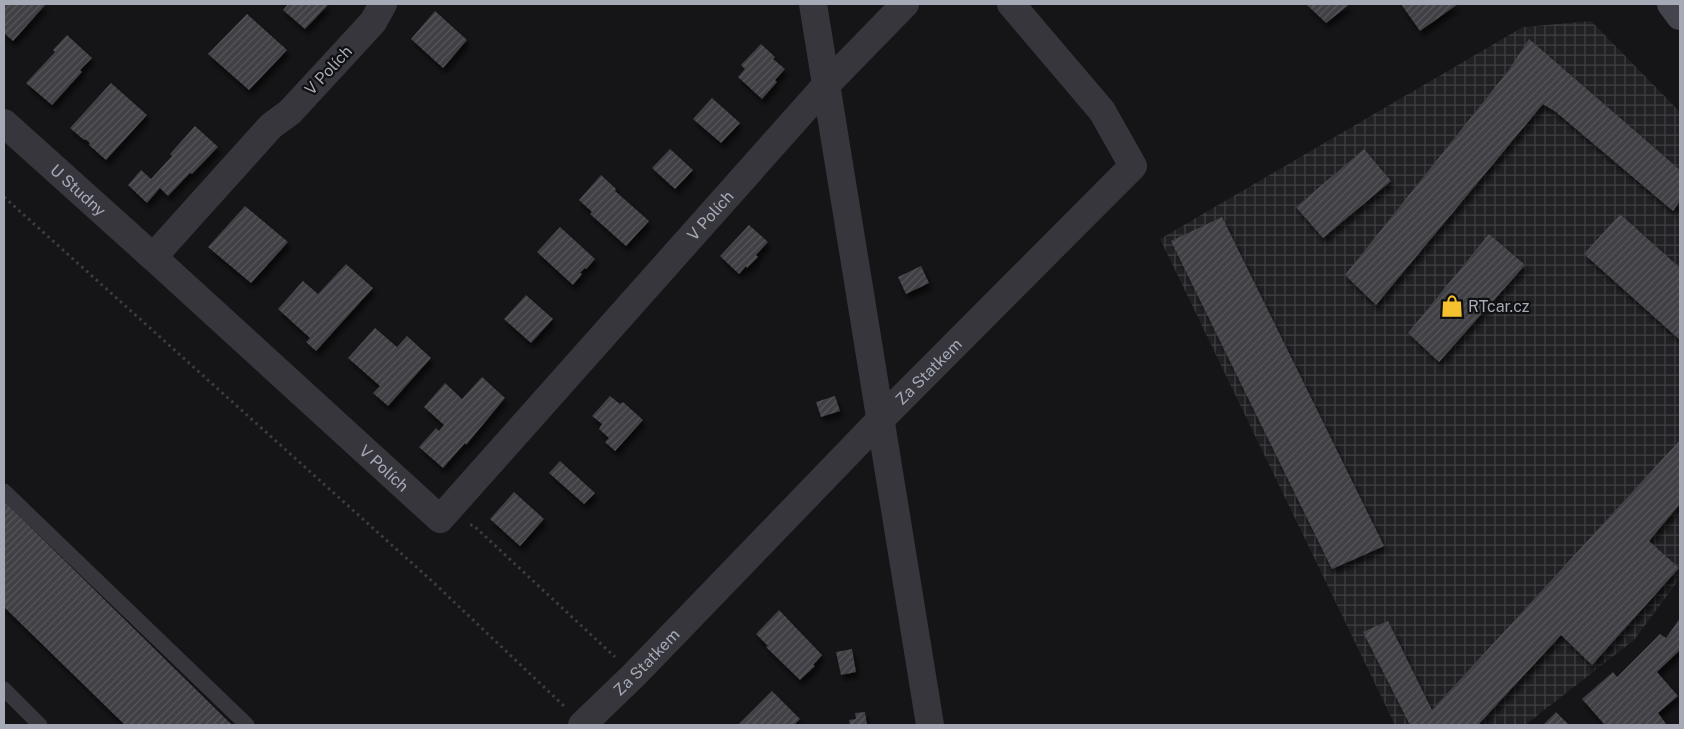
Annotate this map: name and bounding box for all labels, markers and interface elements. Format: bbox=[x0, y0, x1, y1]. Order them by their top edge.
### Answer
street label: V Polích bbox=[301, 42, 356, 99]
street label: U Studny bbox=[46, 160, 110, 220]
street label: V Polích bbox=[683, 187, 738, 244]
shop icon: RTcar.cz bbox=[1439, 293, 1465, 319]
place label: RTcar.cz bbox=[1468, 297, 1530, 316]
street label: Za Statkem bbox=[892, 335, 966, 409]
street label: V Polích bbox=[355, 441, 413, 496]
street label: Za Statkem bbox=[610, 625, 683, 700]

